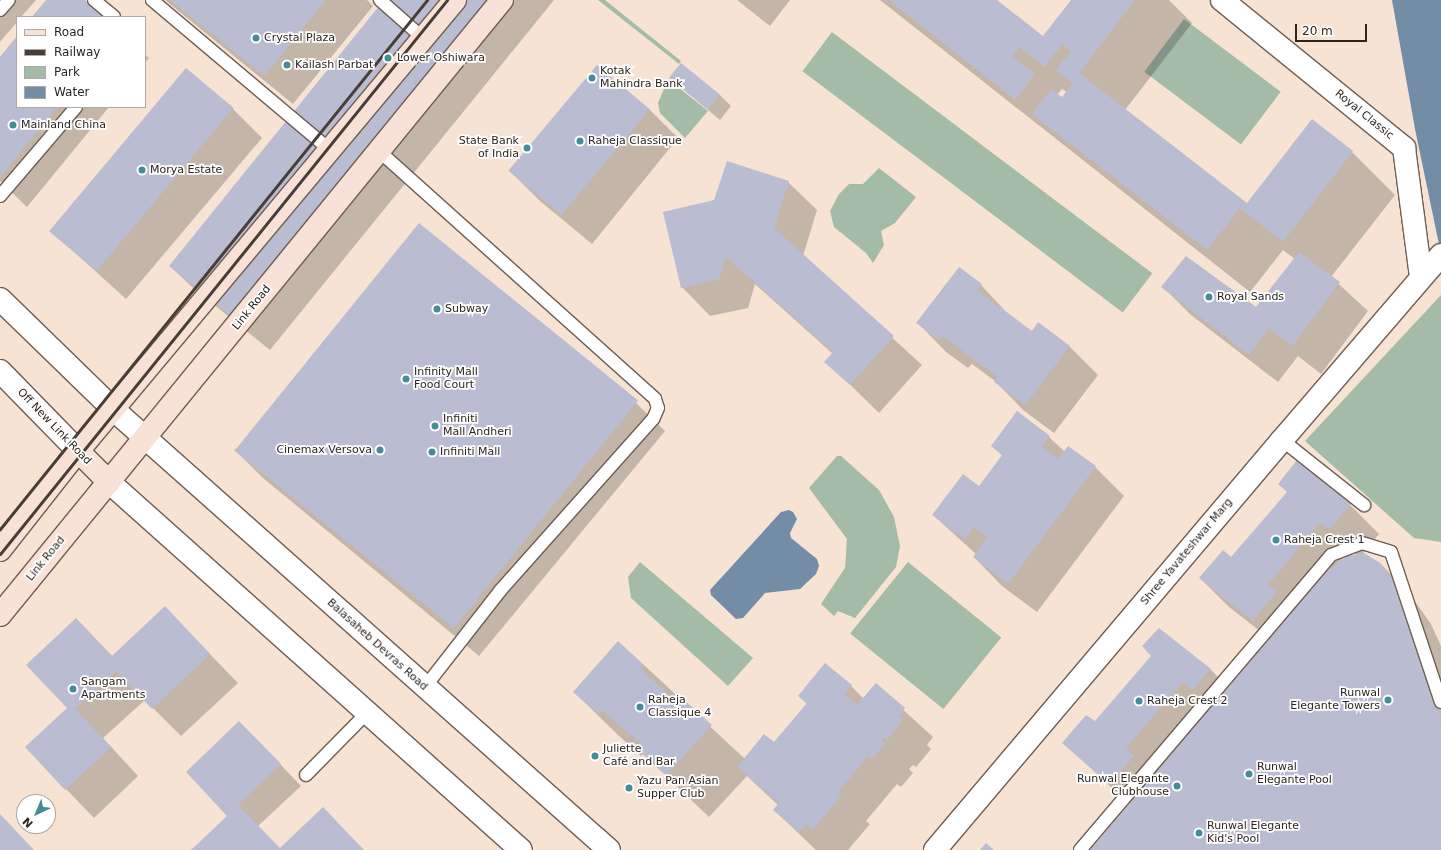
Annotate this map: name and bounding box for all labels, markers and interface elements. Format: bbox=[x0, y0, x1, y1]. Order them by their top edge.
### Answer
legend bbox=[16, 16, 146, 108]
scale bar bbox=[1297, 16, 1369, 42]
text: 20 m bbox=[1302, 24, 1333, 38]
text: Road bbox=[54, 25, 84, 39]
place label: Crystal Plaza bbox=[264, 31, 335, 45]
marker: Crystal Plaza bbox=[251, 33, 261, 43]
text: Railway bbox=[54, 45, 100, 59]
place label: Lower Oshiwara bbox=[397, 51, 485, 65]
marker: Lower Oshiwara bbox=[382, 52, 394, 64]
place label: Kailash Parbat bbox=[295, 58, 373, 72]
marker: Kailash Parbat bbox=[282, 60, 292, 70]
text: Park bbox=[54, 65, 80, 79]
place label: Kotak Mahindra Bank bbox=[600, 65, 683, 91]
marker: Kotak Mahindra Bank bbox=[587, 73, 597, 83]
text: Water bbox=[54, 85, 89, 99]
street label: Royal Classic bbox=[1332, 87, 1396, 143]
place label: Mainland China bbox=[21, 118, 106, 132]
marker: Mainland China bbox=[8, 120, 18, 130]
place label: Raheja Classique bbox=[588, 134, 682, 148]
place label: State Bank of India bbox=[459, 135, 519, 161]
marker: Raheja Classique bbox=[575, 136, 585, 146]
marker: State Bank of India bbox=[522, 143, 532, 153]
place label: Morya Estate bbox=[150, 163, 222, 177]
marker: Morya Estate bbox=[137, 165, 147, 175]
street label: Link Road bbox=[230, 283, 274, 333]
place label: Royal Sands bbox=[1217, 290, 1284, 304]
marker: Royal Sands bbox=[1204, 292, 1214, 302]
place label: Subway bbox=[445, 302, 488, 316]
marker: Subway bbox=[432, 304, 442, 314]
place label: Infinity Mall Food Court bbox=[414, 366, 478, 392]
marker: Infinity Mall Food Court bbox=[401, 374, 411, 384]
street label: Off New Link Road bbox=[14, 386, 94, 468]
place label: Infiniti Mall Andheri bbox=[443, 413, 512, 439]
marker: Infiniti Mall Andheri bbox=[430, 421, 440, 431]
place label: Cinemax Versova bbox=[276, 443, 372, 457]
marker: Cinemax Versova bbox=[375, 445, 385, 455]
place label: Infiniti Mall bbox=[440, 445, 500, 459]
marker: Infiniti Mall bbox=[427, 447, 437, 457]
street label: Shree Yavateshwar Marg bbox=[1138, 496, 1236, 608]
place label: Raheja Crest 1 bbox=[1284, 533, 1364, 547]
street label: Link Road bbox=[24, 534, 68, 584]
marker: Raheja Crest 1 bbox=[1271, 535, 1281, 545]
street label: Balasaheb Devras Road bbox=[324, 596, 430, 694]
place label: Sangam Apartments bbox=[81, 676, 146, 702]
marker: Sangam Apartments bbox=[68, 684, 78, 694]
place label: Runwal Elegante Towers bbox=[1290, 687, 1380, 713]
place label: Raheja Classique 4 bbox=[648, 694, 711, 720]
place label: Raheja Crest 2 bbox=[1147, 694, 1227, 708]
marker: Runwal Elegante Towers bbox=[1383, 695, 1393, 705]
marker: Raheja Crest 2 bbox=[1134, 696, 1144, 706]
marker: Raheja Classique 4 bbox=[635, 702, 645, 712]
place label: Juliette Café and Bar bbox=[603, 743, 675, 769]
marker: Juliette Café and Bar bbox=[590, 751, 600, 761]
place label: Runwal Elegante Pool bbox=[1257, 761, 1332, 787]
marker: Runwal Elegante Pool bbox=[1244, 769, 1254, 779]
place label: Runwal Elegante Clubhouse bbox=[1077, 773, 1169, 799]
place label: Yazu Pan Asian Supper Club bbox=[637, 775, 719, 801]
marker: Runwal Elegante Clubhouse bbox=[1172, 781, 1182, 791]
marker: Yazu Pan Asian Supper Club bbox=[624, 783, 634, 793]
north arrow bbox=[16, 794, 56, 834]
text: N bbox=[20, 814, 36, 830]
place label: Runwal Elegante Kid's Pool bbox=[1207, 820, 1299, 846]
marker: Runwal Elegante Kid's Pool bbox=[1194, 828, 1204, 838]

